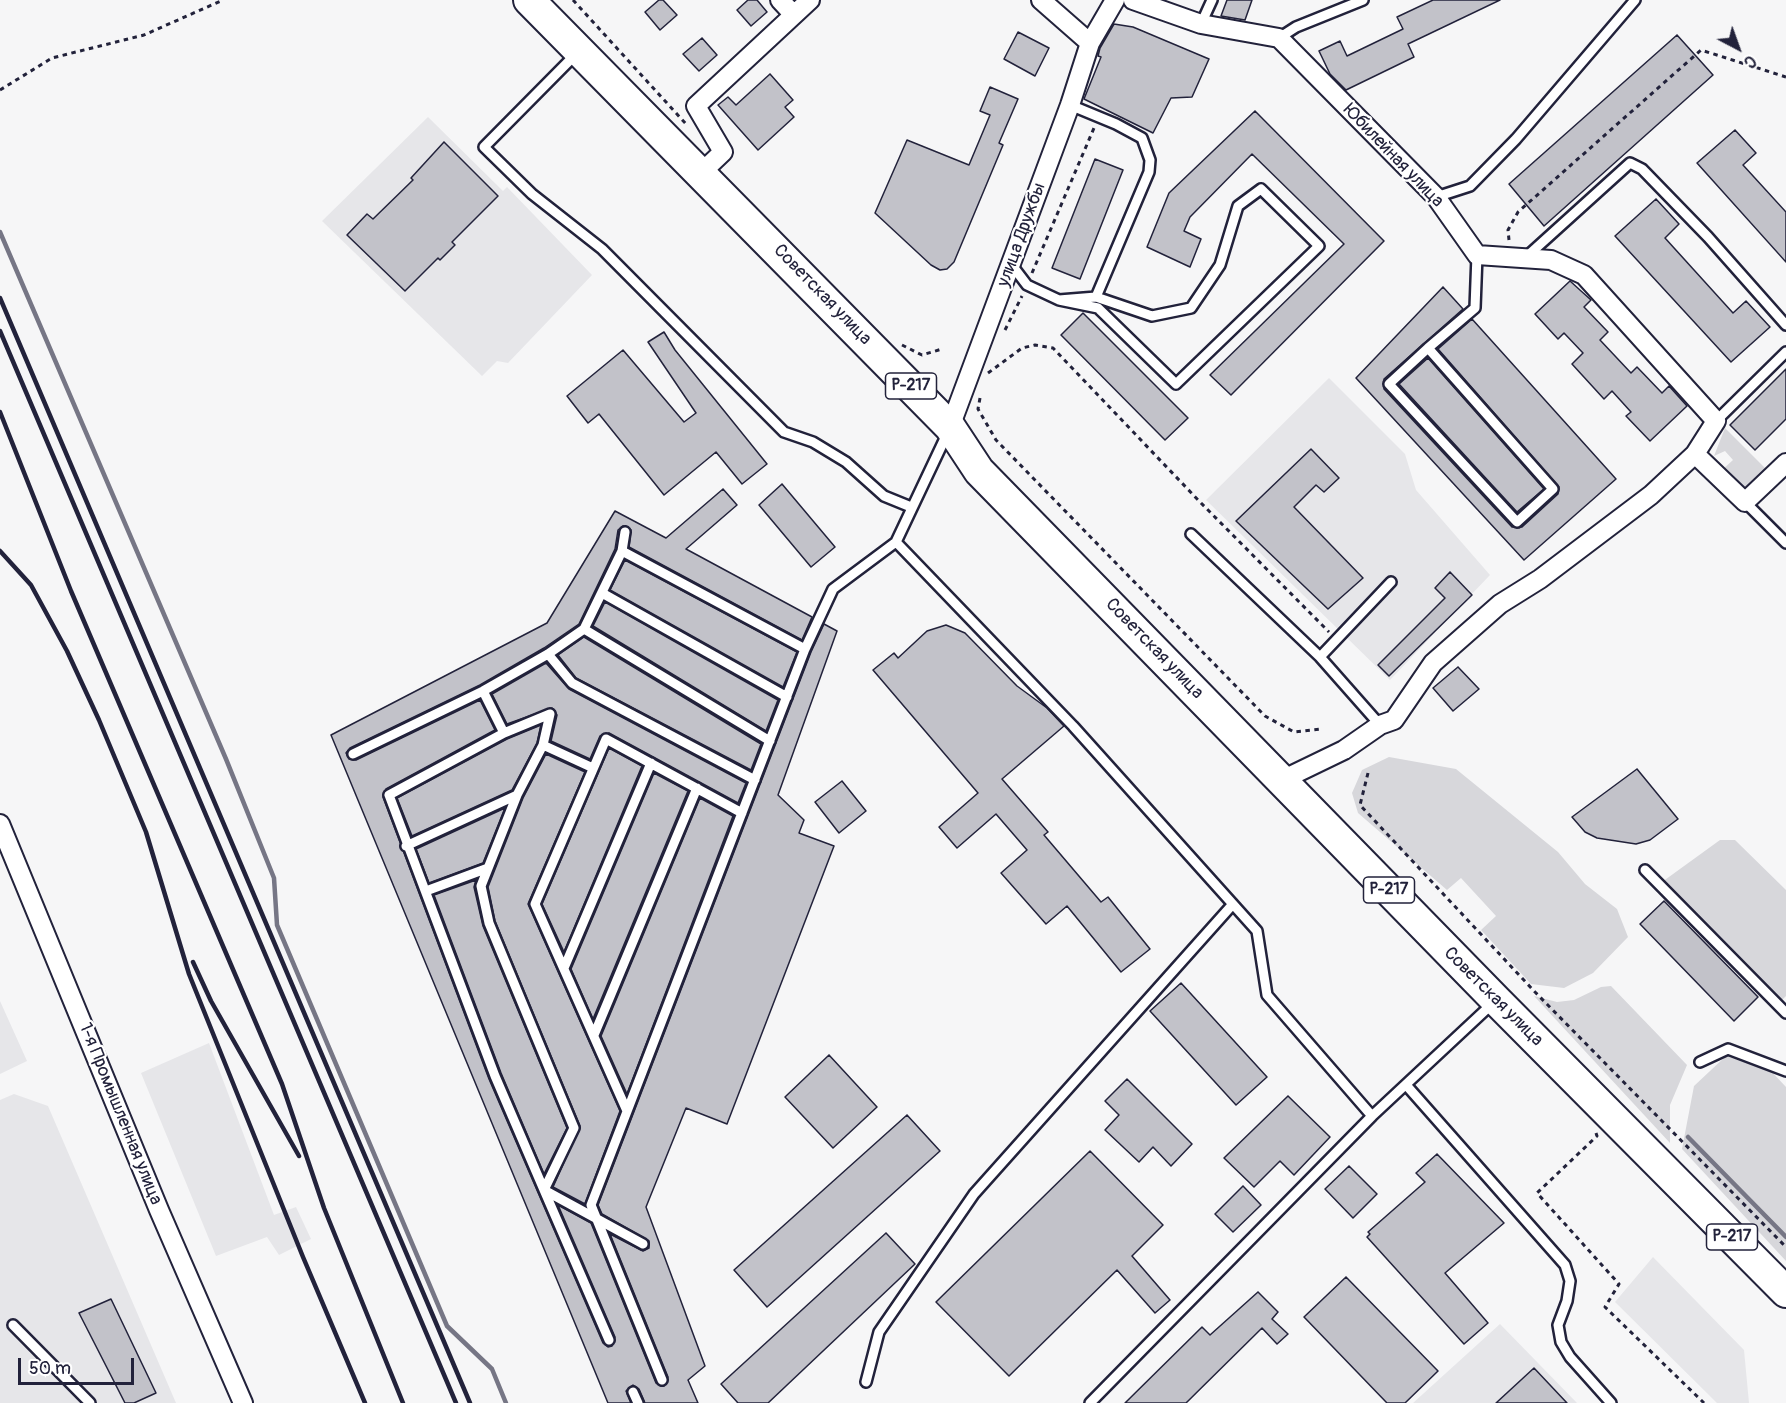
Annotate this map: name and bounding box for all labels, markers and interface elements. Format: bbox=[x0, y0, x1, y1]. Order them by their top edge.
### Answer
north arrow bbox=[1708, 18, 1768, 78]
text: С bbox=[1740, 51, 1760, 72]
street label: Юбилейная улица bbox=[1338, 100, 1448, 212]
street label: улица Дружбы bbox=[993, 180, 1051, 290]
street label: Советская улица bbox=[769, 240, 875, 350]
road number: Р-217 bbox=[886, 373, 936, 399]
street label: Советская улица bbox=[1101, 594, 1207, 704]
road number: Р-217 bbox=[1364, 877, 1414, 903]
street label: Советская улица bbox=[1439, 943, 1547, 1051]
street label: 1-я Промышленная улица bbox=[74, 1020, 166, 1208]
road number: Р-217 bbox=[1706, 1224, 1758, 1250]
scale bar bbox=[21, 1346, 136, 1384]
text: 50 m bbox=[29, 1357, 71, 1380]

